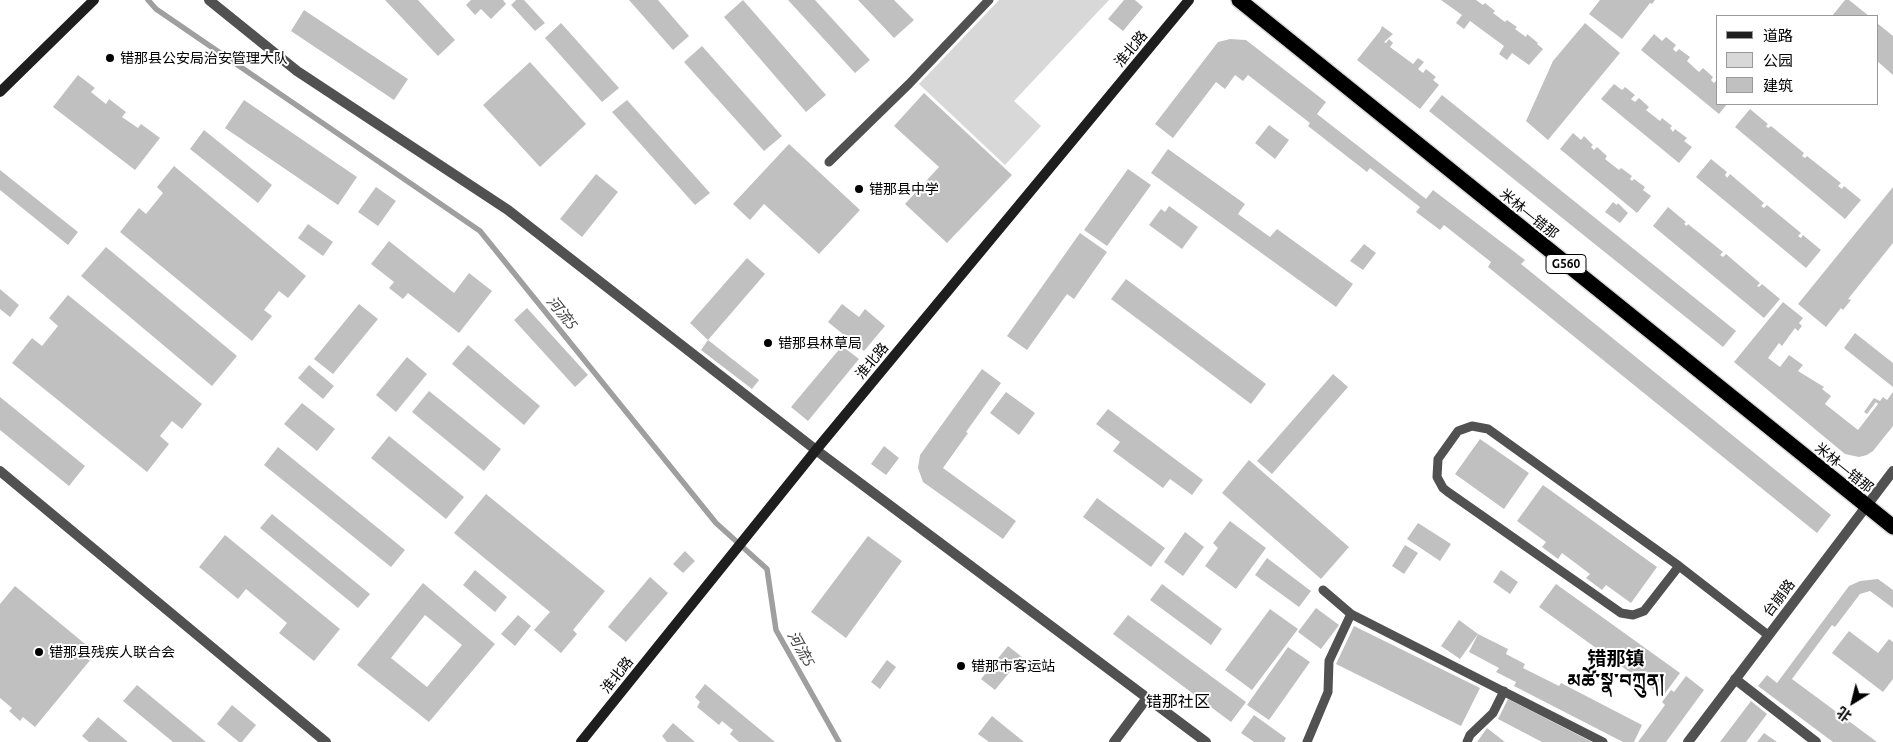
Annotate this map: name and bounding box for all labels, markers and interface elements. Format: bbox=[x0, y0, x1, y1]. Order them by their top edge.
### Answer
legend bbox=[1716, 15, 1878, 105]
text: 道路 bbox=[1763, 27, 1793, 44]
street label: 淮北路 bbox=[1111, 28, 1151, 70]
place label: 错那县公安局治安管理大队 bbox=[120, 50, 288, 66]
marker: 错那县公安局治安管理大队 bbox=[104, 52, 116, 64]
text: 公园 bbox=[1763, 52, 1793, 69]
text: 建筑 bbox=[1763, 77, 1793, 94]
place label: 错那县中学 bbox=[869, 181, 939, 197]
marker: 错那县中学 bbox=[853, 183, 865, 195]
street label: 米林—错那 bbox=[1497, 185, 1561, 243]
road number: G560 bbox=[1546, 254, 1586, 274]
water label: 河流5 bbox=[543, 292, 581, 334]
place label: 错那县林草局 bbox=[778, 335, 862, 351]
marker: 错那县林草局 bbox=[762, 337, 774, 349]
street label: 淮北路 bbox=[852, 340, 892, 382]
street label: 米林—错那 bbox=[1812, 439, 1876, 497]
street label: 台崩路 bbox=[1760, 576, 1798, 620]
water label: 河流5 bbox=[784, 628, 818, 670]
place label: 错那县残疾人联合会 bbox=[49, 644, 175, 660]
marker: 错那县残疾人联合会 bbox=[33, 646, 45, 658]
district label: 错那镇 མཚོ་སྣ་བཀྲུན། bbox=[1567, 648, 1665, 692]
street label: 淮北路 bbox=[597, 653, 637, 697]
place label: 错那市客运站 bbox=[971, 658, 1055, 674]
marker: 错那市客运站 bbox=[955, 660, 967, 672]
north arrow bbox=[1828, 677, 1878, 727]
district label: 错那社区 bbox=[1146, 692, 1210, 712]
text: 北 bbox=[1834, 704, 1855, 725]

